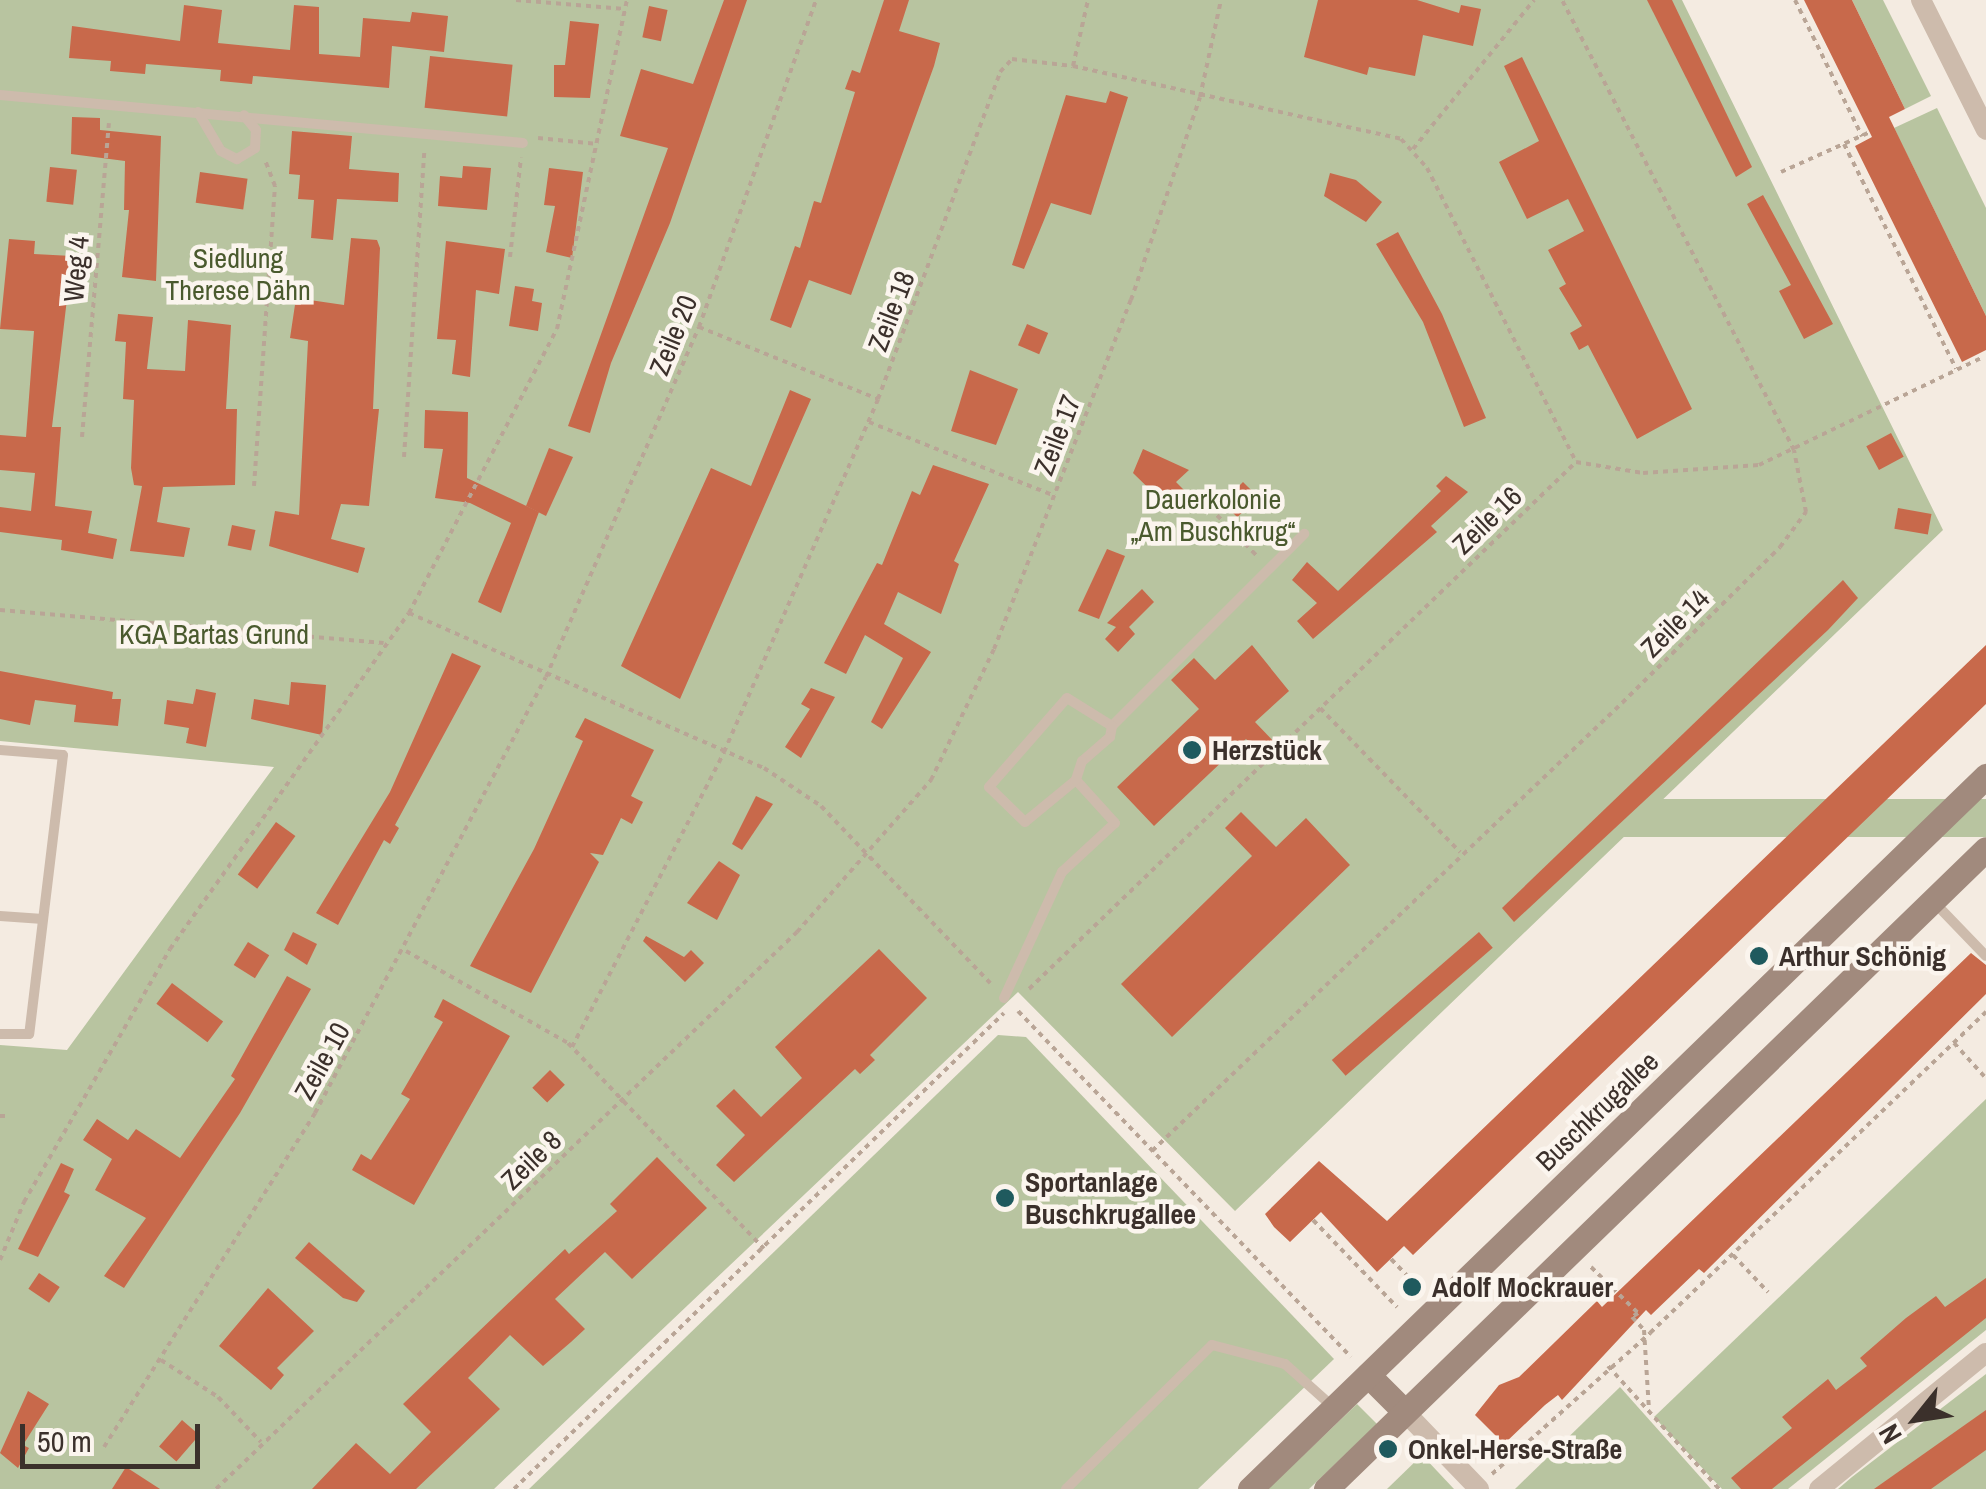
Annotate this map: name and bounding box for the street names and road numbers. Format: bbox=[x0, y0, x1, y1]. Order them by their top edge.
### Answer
street label: Weg 4 bbox=[56, 235, 96, 303]
street label: Zeile 18 bbox=[860, 266, 922, 356]
street label: Zeile 20 bbox=[642, 290, 704, 380]
street label: Zeile 17 bbox=[1026, 390, 1088, 480]
street label: Zeile 16 bbox=[1445, 479, 1529, 561]
street label: Zeile 14 bbox=[1634, 582, 1716, 664]
street label: Zeile 10 bbox=[287, 1017, 357, 1105]
street label: Buschkrugallee bbox=[1529, 1044, 1665, 1178]
street label: Zeile 8 bbox=[494, 1124, 568, 1196]

